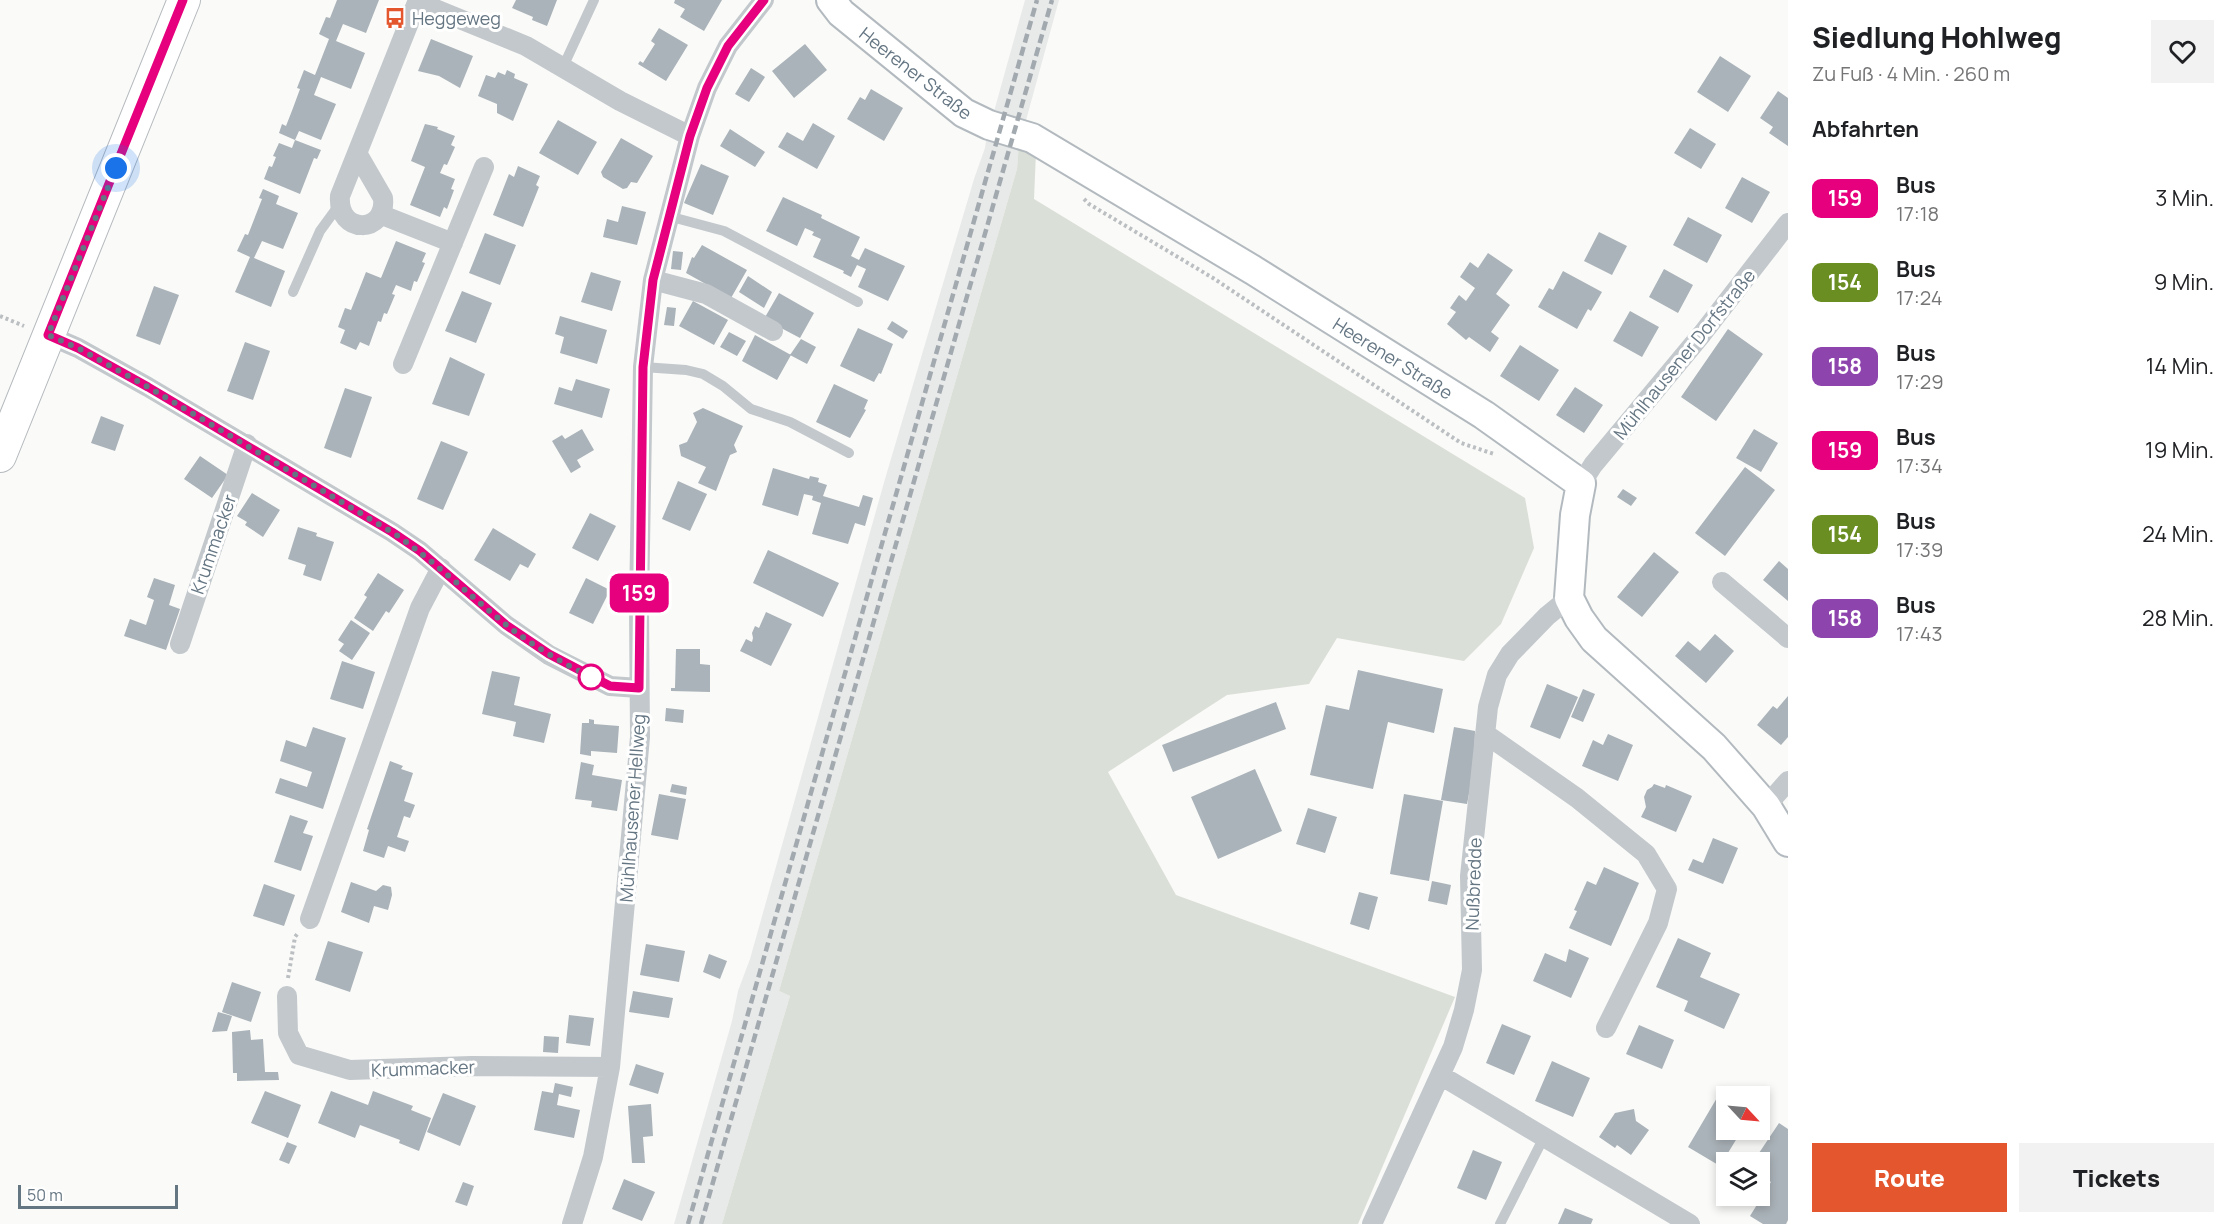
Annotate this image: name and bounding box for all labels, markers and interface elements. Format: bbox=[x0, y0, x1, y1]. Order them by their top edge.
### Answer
bus stop icon: Heggeweg bbox=[383, 6, 407, 30]
place label: Heggeweg bbox=[412, 6, 501, 30]
text: Siedlung Hohlweg bbox=[1812, 18, 2062, 56]
button: heart bbox=[2151, 20, 2214, 83]
street label: Heerener Straße bbox=[855, 21, 977, 125]
text: Zu Fuß · 4 Min. · 260 m bbox=[1812, 60, 2010, 87]
text: Abfahrten bbox=[1812, 114, 1919, 144]
your location bbox=[101, 153, 131, 183]
text: Bus bbox=[1896, 170, 1936, 200]
text: 3 Min. bbox=[2155, 183, 2214, 213]
text: 159 bbox=[1828, 184, 1862, 212]
text: 17:18 bbox=[1896, 200, 1939, 227]
text: Bus bbox=[1896, 254, 1936, 284]
street label: Mühlhausener Dorfstraße bbox=[1608, 264, 1760, 444]
text: 9 Min. bbox=[2154, 267, 2214, 297]
text: 154 bbox=[1828, 268, 1862, 296]
text: 17:24 bbox=[1896, 284, 1943, 311]
street label: Heerener Straße bbox=[1329, 312, 1457, 404]
text: Bus bbox=[1896, 338, 1936, 368]
text: 14 Min. bbox=[2146, 351, 2214, 381]
text: 158 bbox=[1828, 352, 1862, 380]
text: 17:29 bbox=[1896, 368, 1944, 395]
text: Bus bbox=[1896, 422, 1936, 452]
text: 19 Min. bbox=[2145, 435, 2214, 465]
text: 159 bbox=[1828, 436, 1862, 464]
text: 17:34 bbox=[1896, 452, 1943, 479]
street label: Krummacker bbox=[185, 490, 241, 597]
text: Bus bbox=[1896, 506, 1936, 536]
text: 24 Min. bbox=[2142, 519, 2214, 549]
text: 154 bbox=[1828, 520, 1862, 548]
text: 17:39 bbox=[1896, 536, 1943, 563]
line badge: 159 bbox=[604, 574, 674, 612]
text: 159 bbox=[622, 579, 656, 607]
text: Bus bbox=[1896, 590, 1936, 620]
text: 28 Min. bbox=[2142, 603, 2214, 633]
text: 158 bbox=[1828, 604, 1862, 632]
text: 17:43 bbox=[1896, 620, 1943, 647]
unlabelled marker bbox=[578, 664, 604, 690]
street label: Mühlhausener Hellweg bbox=[613, 713, 651, 903]
street label: Nußbredde bbox=[1459, 837, 1487, 931]
street label: Krummacker bbox=[371, 1054, 476, 1082]
north arrow bbox=[1716, 1086, 1770, 1140]
map controls bbox=[1716, 1086, 1770, 1206]
button: Route bbox=[1812, 1143, 2007, 1212]
button: Tickets bbox=[2019, 1143, 2214, 1212]
button: layers bbox=[1716, 1152, 1770, 1206]
scale bar bbox=[18, 1182, 178, 1210]
text: 50 m bbox=[27, 1184, 63, 1206]

